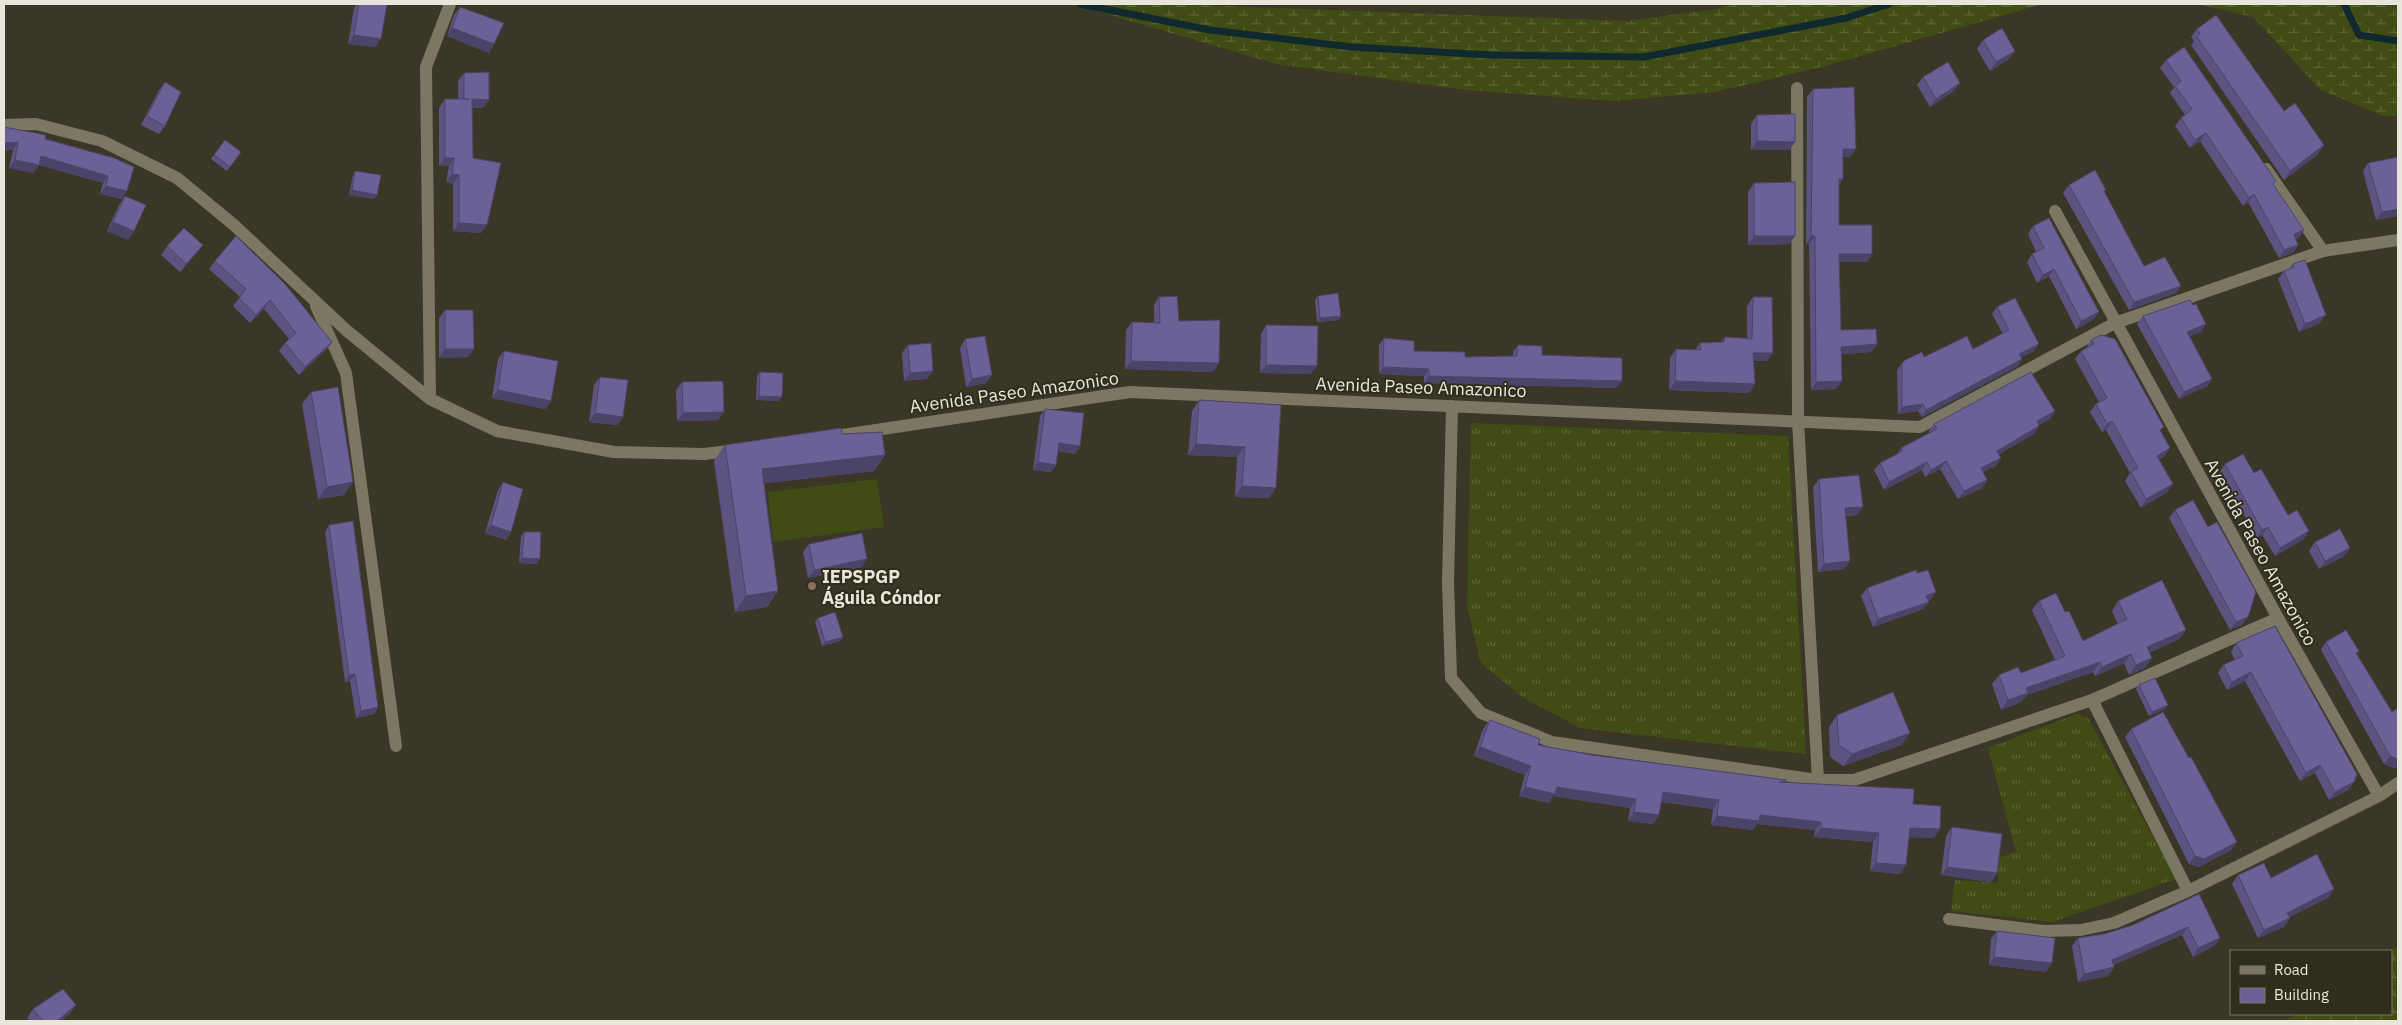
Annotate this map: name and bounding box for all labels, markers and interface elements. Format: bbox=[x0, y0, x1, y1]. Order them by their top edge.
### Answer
street label: Avenida Paseo Amazonico bbox=[908, 366, 1120, 418]
street label: Avenida Paseo Amazonico bbox=[1315, 372, 1527, 402]
street label: Avenida Paseo Amazonico bbox=[2200, 454, 2322, 650]
place label: IEPSPGP Águila Cóndor bbox=[822, 565, 941, 609]
marker: IEPSPGP Águila Cóndor bbox=[806, 580, 818, 592]
legend bbox=[2230, 950, 2392, 1015]
text: Road bbox=[2274, 960, 2309, 979]
text: Building bbox=[2274, 985, 2329, 1004]

